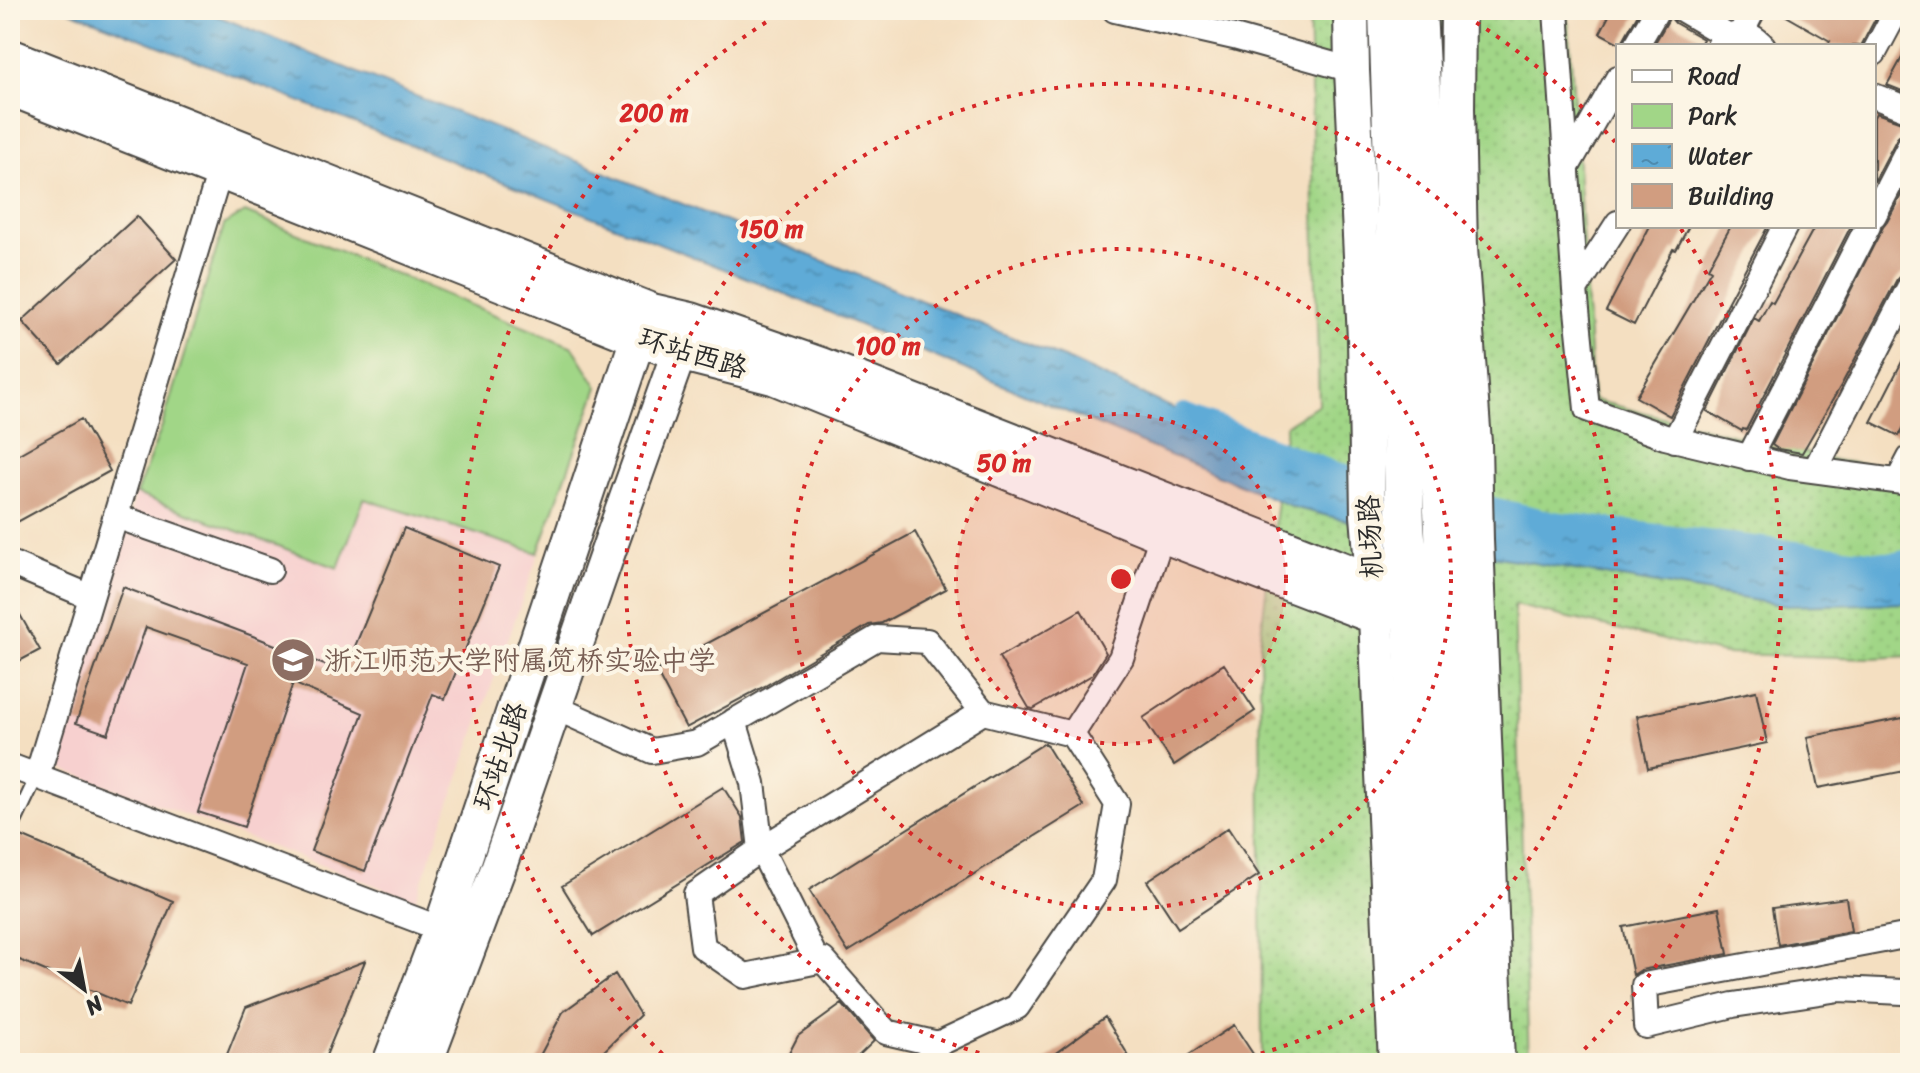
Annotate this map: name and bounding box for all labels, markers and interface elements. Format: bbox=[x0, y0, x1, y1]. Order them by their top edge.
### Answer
legend bbox=[1616, 44, 1876, 228]
text: Road bbox=[1688, 55, 1742, 97]
text: 200 m bbox=[619, 92, 689, 134]
text: Park bbox=[1688, 95, 1737, 137]
text: Water bbox=[1688, 135, 1753, 177]
text: Building bbox=[1688, 175, 1774, 217]
text: 150 m bbox=[739, 208, 804, 250]
street label: 环站西路 bbox=[632, 313, 754, 393]
text: 100 m bbox=[855, 325, 921, 367]
text: 50 m bbox=[977, 442, 1032, 484]
street label: 机场路 bbox=[1343, 494, 1397, 580]
centre of rings bbox=[1107, 565, 1135, 593]
school or university icon: 浙江师范大学附属笕桥实验中学 bbox=[269, 636, 317, 684]
place label: 浙江师范大学附属笕桥实验中学 bbox=[324, 636, 716, 685]
street label: 环站北路 bbox=[459, 695, 541, 817]
north arrow bbox=[44, 949, 124, 1029]
text: N bbox=[77, 984, 112, 1027]

